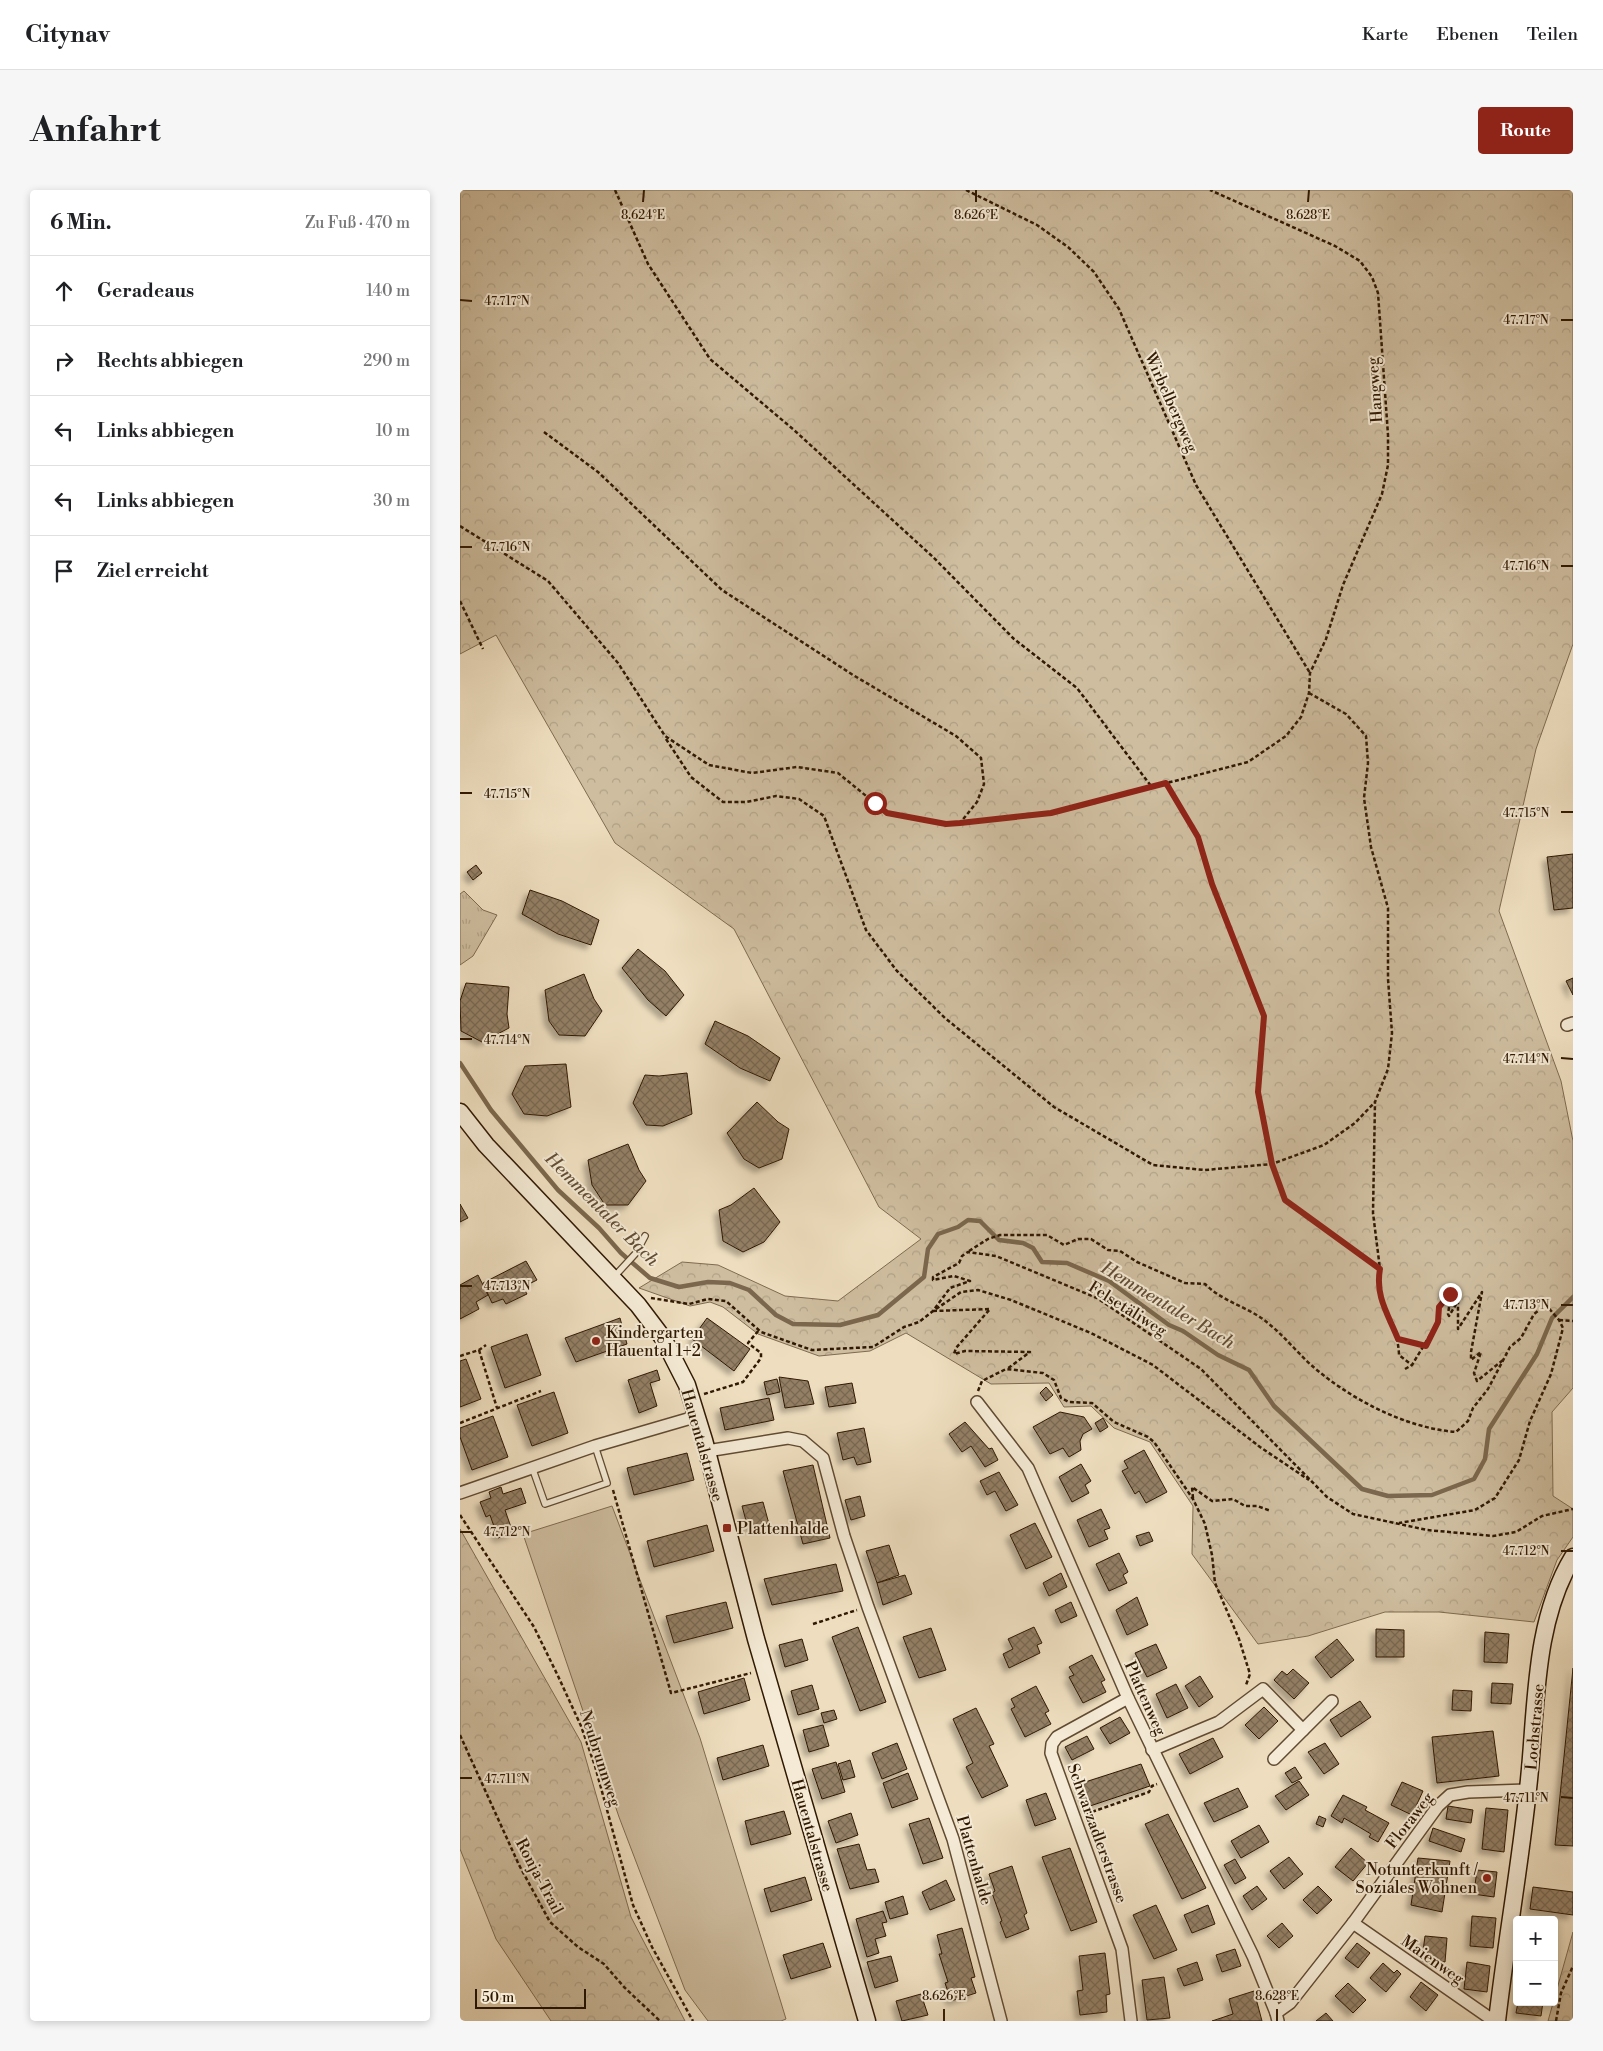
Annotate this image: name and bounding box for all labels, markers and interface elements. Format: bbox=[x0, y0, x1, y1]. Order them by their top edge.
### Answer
text: Citynav bbox=[25, 20, 110, 50]
text: Karte bbox=[1362, 23, 1408, 46]
text: Ebenen bbox=[1436, 23, 1499, 46]
text: Teilen bbox=[1527, 23, 1578, 46]
button: Route bbox=[1478, 107, 1573, 154]
text: Anfahrt bbox=[30, 109, 161, 152]
text: 8.624°E bbox=[621, 208, 665, 223]
text: 8.626°E bbox=[954, 208, 998, 223]
text: 8.628°E bbox=[1286, 208, 1330, 223]
text: 6 Min. bbox=[50, 210, 111, 236]
text: Zu Fuß · 470 m bbox=[305, 213, 410, 233]
icon: ahead bbox=[50, 277, 78, 305]
text: Geradeaus bbox=[97, 279, 194, 303]
text: 140 m bbox=[366, 281, 410, 301]
text: 47.717°N bbox=[484, 294, 530, 309]
text: 47.717°N bbox=[1503, 313, 1549, 328]
icon: right bbox=[50, 347, 78, 375]
street label: Wirbelbergweg bbox=[1140, 348, 1202, 456]
text: Rechts abbiegen bbox=[97, 349, 243, 373]
text: 290 m bbox=[363, 351, 410, 371]
street label: Hangweg bbox=[1363, 356, 1387, 424]
icon: left bbox=[50, 417, 78, 445]
text: Links abbiegen bbox=[97, 419, 234, 443]
text: 10 m bbox=[376, 421, 410, 441]
icon: left bbox=[50, 487, 78, 515]
text: Links abbiegen bbox=[97, 489, 234, 513]
text: 30 m bbox=[373, 491, 410, 511]
text: 47.716°N bbox=[484, 540, 530, 555]
icon: arrive bbox=[50, 557, 78, 585]
text: Ziel erreicht bbox=[97, 559, 208, 583]
text: 47.716°N bbox=[1503, 559, 1549, 574]
text: 47.715°N bbox=[484, 787, 530, 802]
route start bbox=[864, 792, 887, 815]
text: 47.715°N bbox=[1503, 806, 1549, 821]
text: 47.714°N bbox=[484, 1033, 530, 1048]
text: 47.714°N bbox=[1503, 1052, 1549, 1067]
water label: Hemmentaler Bach bbox=[539, 1147, 664, 1272]
water label: Hemmentaler Bach bbox=[1096, 1256, 1240, 1355]
street label: Felsetäliweg bbox=[1085, 1277, 1171, 1341]
text: 47.713°N bbox=[484, 1279, 530, 1294]
route end bbox=[1439, 1283, 1462, 1306]
text: 47.713°N bbox=[1503, 1298, 1549, 1313]
place label: Kindergarten Hauental 1+2 bbox=[606, 1323, 704, 1361]
marker: Kindergarten Hauental 1+2 bbox=[590, 1335, 602, 1347]
street label: Hauentalstrasse bbox=[676, 1387, 728, 1504]
place label: Plattenhalde bbox=[737, 1519, 829, 1539]
marker: Plattenhalde bbox=[721, 1522, 733, 1534]
text: 47.712°N bbox=[483, 1525, 531, 1540]
text: 47.712°N bbox=[1502, 1544, 1550, 1559]
street label: Plattenweg bbox=[1120, 1658, 1171, 1740]
street label: Lochstrasse bbox=[1521, 1683, 1549, 1771]
street label: Neubrunnweg bbox=[575, 1707, 625, 1810]
street label: Schwarzadlerstrasse bbox=[1062, 1761, 1132, 1906]
text: 47.711°N bbox=[484, 1772, 530, 1787]
street label: Hauentalstrasse bbox=[786, 1777, 838, 1894]
street label: Floraweg bbox=[1381, 1788, 1439, 1853]
text: 47.711°N bbox=[1503, 1791, 1549, 1806]
street label: Plattenhalde bbox=[952, 1813, 996, 1907]
street label: Ronja-Trail bbox=[511, 1835, 568, 1918]
place label: Notunterkunft / Soziales Wohnen bbox=[1356, 1860, 1478, 1898]
marker: Notunterkunft / Soziales Wohnen bbox=[1481, 1872, 1493, 1884]
map controls bbox=[1513, 1916, 1558, 2006]
button: + bbox=[1513, 1916, 1558, 1961]
street label: Maienweg bbox=[1397, 1931, 1468, 1989]
button: − bbox=[1513, 1961, 1558, 2006]
scale bar bbox=[475, 1986, 586, 2009]
text: 50 m bbox=[482, 1989, 514, 2007]
text: 8.626°E bbox=[922, 1989, 966, 2004]
text: 8.628°E bbox=[1255, 1989, 1299, 2004]

